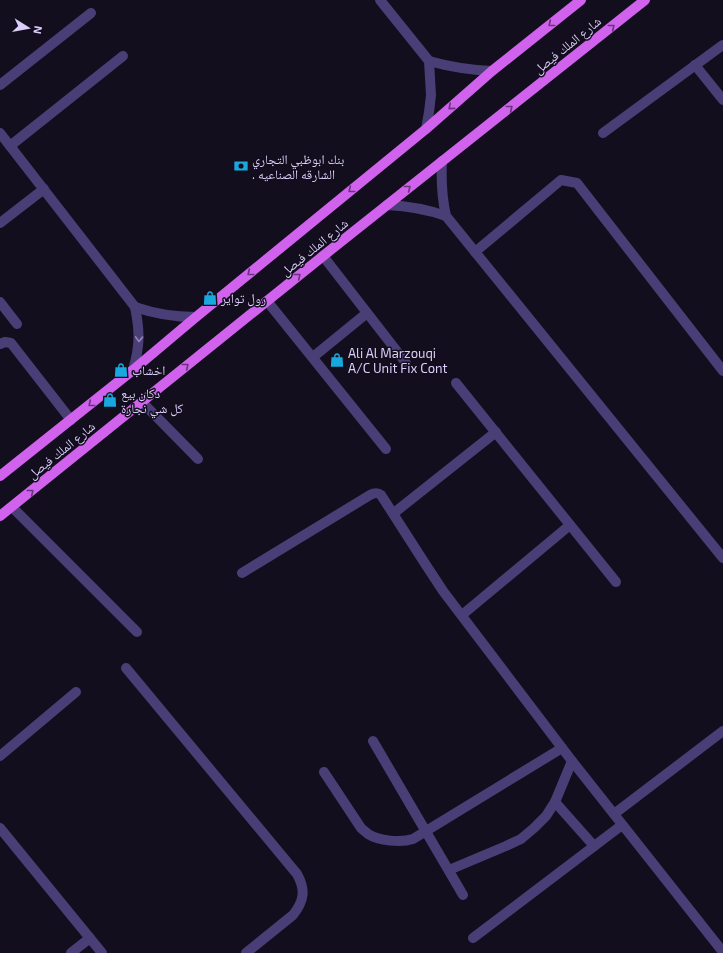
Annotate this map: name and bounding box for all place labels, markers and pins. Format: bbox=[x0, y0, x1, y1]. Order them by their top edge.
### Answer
place label: بنك ابوظبي التجاري . الشارقه الصناعيه bbox=[252, 151, 344, 183]
bank icon: بنك ابوظبي التجاري . الشارقه الصناعيه bbox=[233, 158, 249, 174]
shop icon: رول تواير bbox=[202, 290, 218, 306]
place label: رول تواير bbox=[220, 290, 266, 307]
place label: Ali Al Marzouqi A/C Unit Fix Cont bbox=[348, 345, 448, 376]
shop icon: Ali Al Marzouqi A/C Unit Fix Cont bbox=[329, 352, 345, 368]
shop icon: اخشاب bbox=[113, 362, 129, 378]
place label: اخشاب bbox=[132, 362, 165, 378]
place label: دكان بيع كل شي نجارة bbox=[121, 385, 184, 419]
shop icon: دكان بيع كل شي نجارة bbox=[102, 392, 118, 408]

